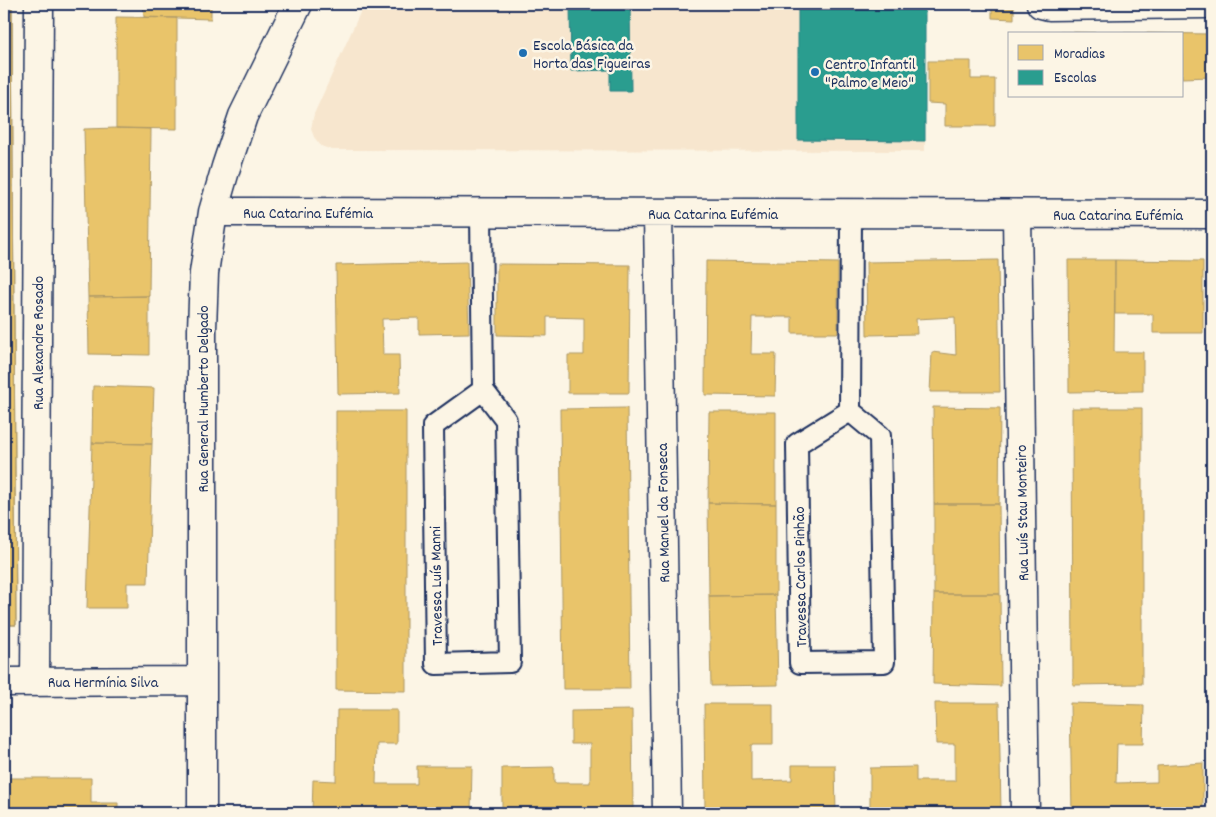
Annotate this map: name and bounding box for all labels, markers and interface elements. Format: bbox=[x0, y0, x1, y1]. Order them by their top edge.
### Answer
legend bbox=[1008, 32, 1184, 98]
place label: Escola Básica da Horta das Figueiras bbox=[533, 35, 651, 76]
text: Moradias bbox=[1054, 44, 1105, 66]
marker: Escola Básica da Horta das Figueiras bbox=[517, 47, 529, 59]
place label: Centro Infantil "Palmo e Meio" bbox=[825, 54, 916, 95]
marker: Centro Infantil "Palmo e Meio" bbox=[809, 66, 821, 78]
text: Escolas bbox=[1054, 68, 1097, 90]
street label: Rua Catarina Eufémia bbox=[243, 203, 374, 226]
street label: Rua Catarina Eufémia bbox=[648, 204, 779, 227]
street label: Rua Catarina Eufémia bbox=[1053, 205, 1184, 228]
street label: Rua Alexandre Rosado bbox=[28, 276, 51, 410]
street label: Rua General Humberto Delgado bbox=[193, 305, 216, 493]
street label: Rua Manuel da Fonseca bbox=[652, 442, 677, 583]
street label: Rua Luís Stau Monteiro bbox=[1011, 445, 1036, 581]
street label: Travessa Carlos Pinhão bbox=[789, 506, 814, 648]
street label: Travessa Luís Manni bbox=[425, 526, 450, 646]
street label: Rua Hermínia Silva bbox=[48, 672, 159, 695]

